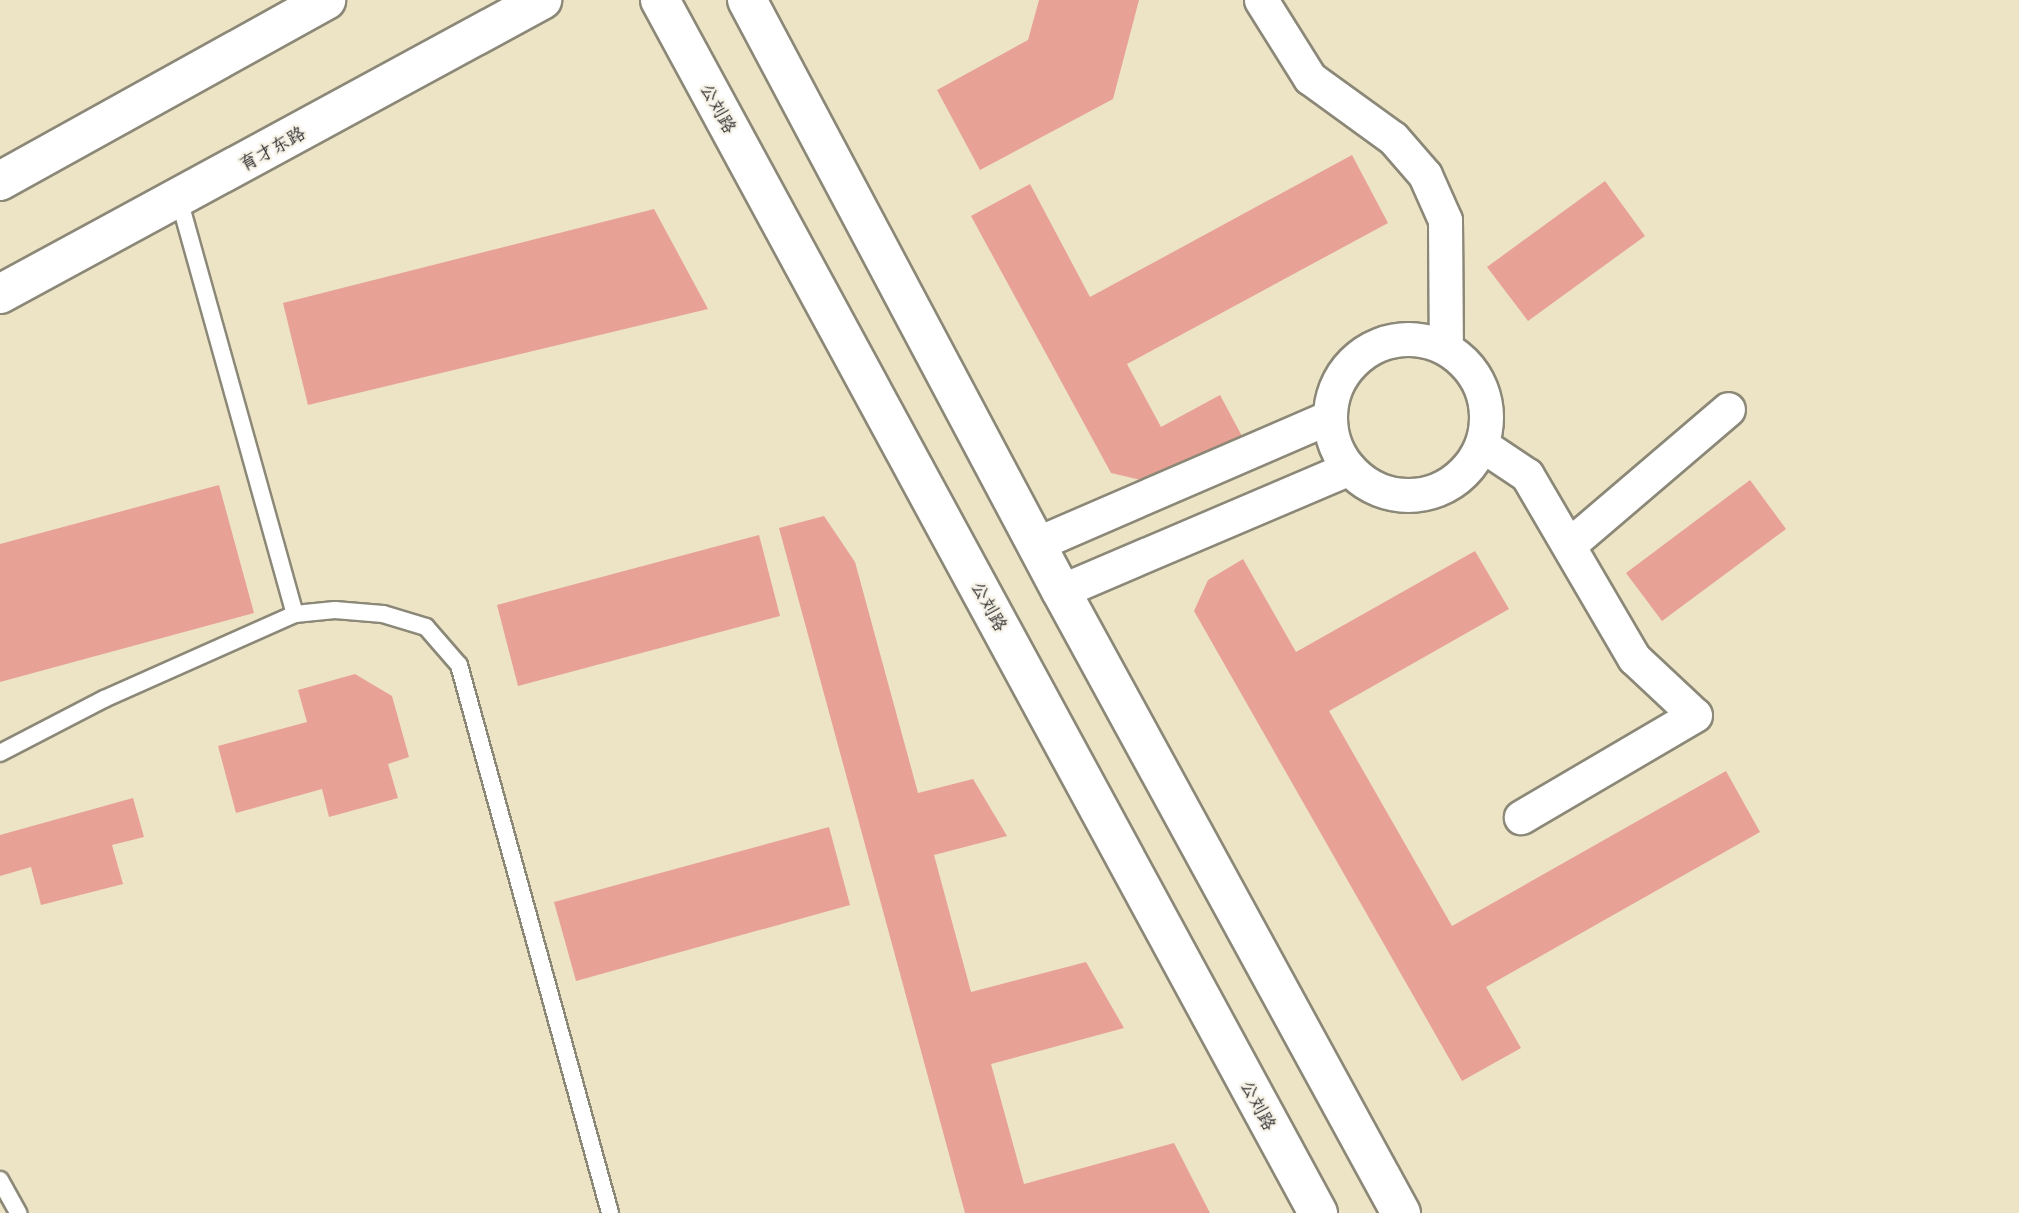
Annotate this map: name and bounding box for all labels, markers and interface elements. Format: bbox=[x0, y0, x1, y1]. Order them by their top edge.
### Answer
street label: 公刘路 bbox=[696, 79, 742, 137]
street label: 育才东路 bbox=[235, 121, 309, 175]
street label: 公刘路 bbox=[967, 577, 1013, 635]
street label: 公刘路 bbox=[1237, 1076, 1281, 1134]

